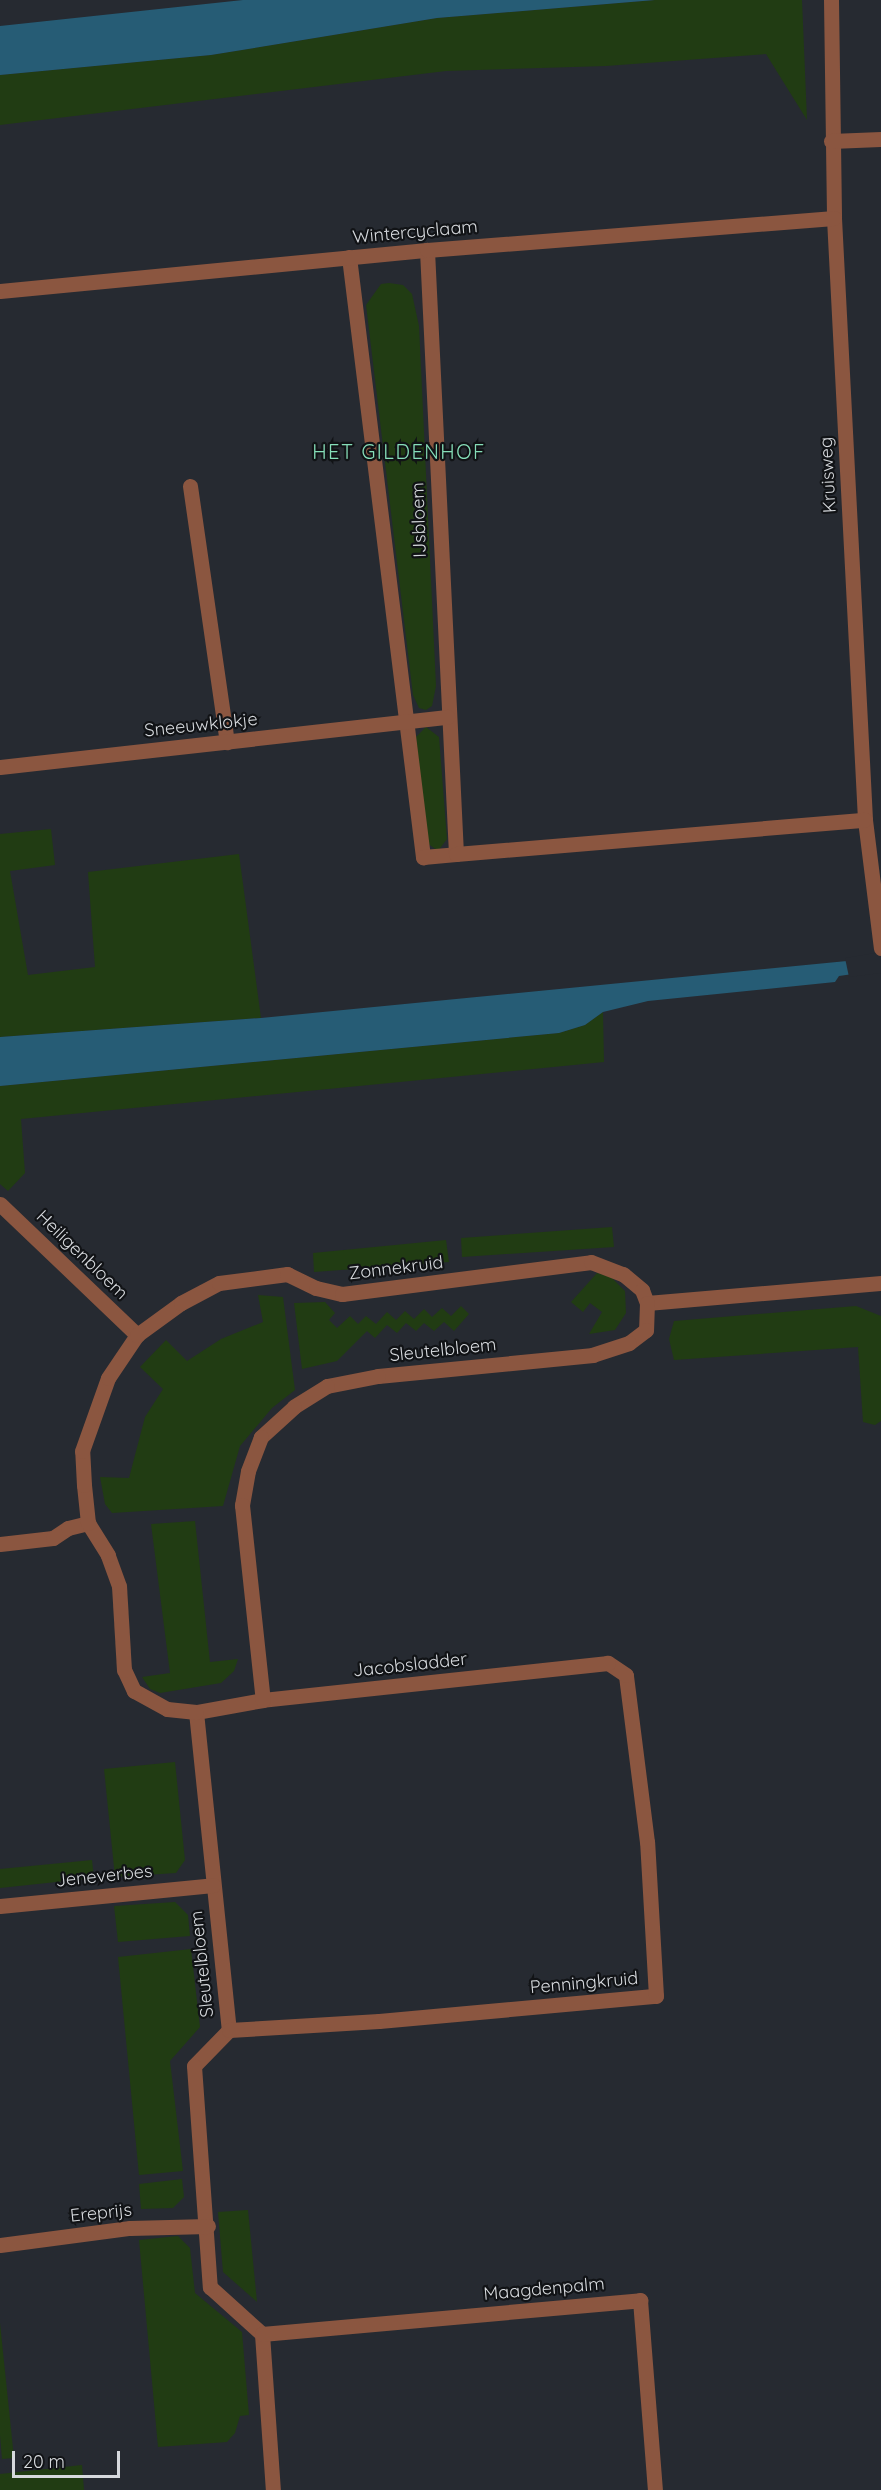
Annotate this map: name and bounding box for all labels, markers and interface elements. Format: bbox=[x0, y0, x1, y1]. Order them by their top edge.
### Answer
street label: Wintercyclaam bbox=[351, 216, 479, 248]
street label: Kruisweg bbox=[815, 436, 841, 514]
district label: HET GILDENHOF bbox=[312, 439, 486, 463]
street label: IJsbloem bbox=[407, 482, 431, 558]
street label: Sneeuwklokje bbox=[143, 708, 259, 742]
street label: Heiligenbloem bbox=[32, 1206, 132, 1304]
street label: Zonnekruid bbox=[348, 1251, 444, 1285]
street label: Sleutelbloem bbox=[389, 1334, 497, 1366]
street label: Jacobsladder bbox=[352, 1648, 468, 1682]
street label: Jeneverbes bbox=[55, 1860, 153, 1892]
street label: Sleutelbloem bbox=[186, 1910, 218, 2018]
street label: Penningkruid bbox=[529, 1968, 639, 1998]
street label: Ereprijs bbox=[69, 2199, 133, 2227]
street label: Maagdenpalm bbox=[482, 2273, 606, 2305]
scale bar bbox=[15, 2439, 123, 2477]
text: 20 m bbox=[23, 2450, 65, 2473]

